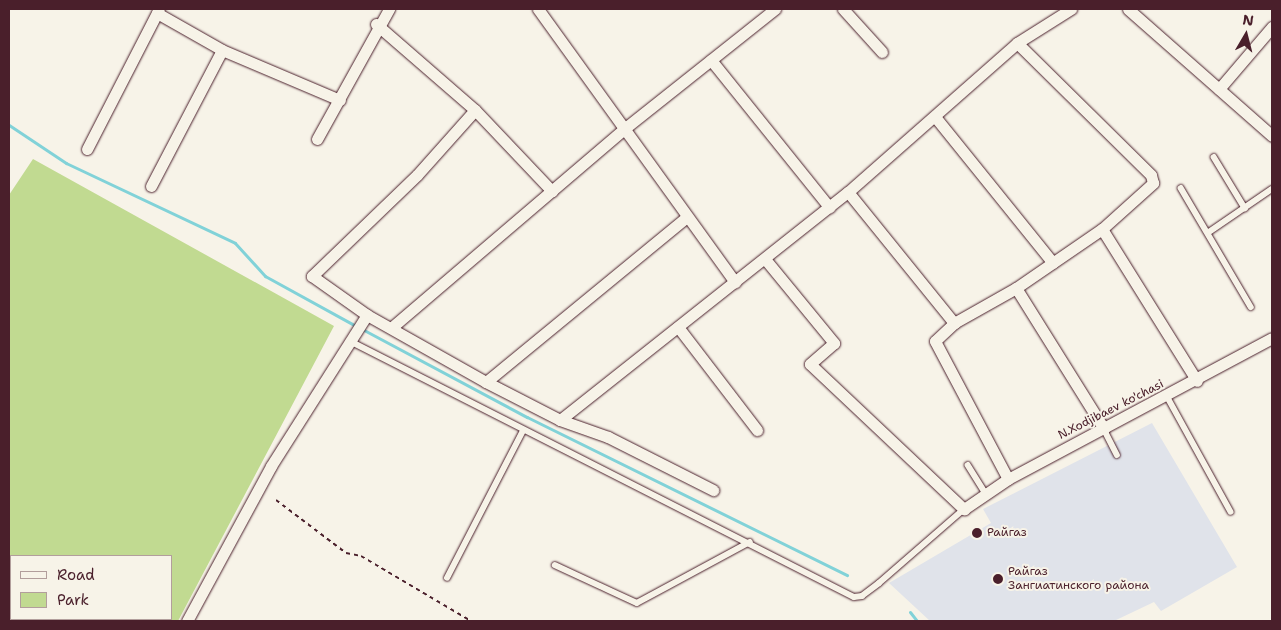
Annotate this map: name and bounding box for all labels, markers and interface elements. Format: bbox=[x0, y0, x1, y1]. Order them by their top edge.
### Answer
north arrow bbox=[1221, 10, 1271, 60]
text: N bbox=[1241, 10, 1255, 30]
street label: N.Xodjibaev ko'chasi bbox=[1056, 377, 1166, 443]
place label: Райгаз bbox=[987, 526, 1027, 540]
marker: Райгаз bbox=[971, 527, 983, 539]
legend bbox=[10, 555, 172, 620]
text: Road bbox=[57, 565, 95, 585]
place label: Райгаз Зангиатинского района bbox=[1008, 565, 1149, 593]
marker: Райгаз Зангиатинского района bbox=[992, 573, 1004, 585]
text: Park bbox=[57, 590, 89, 610]

